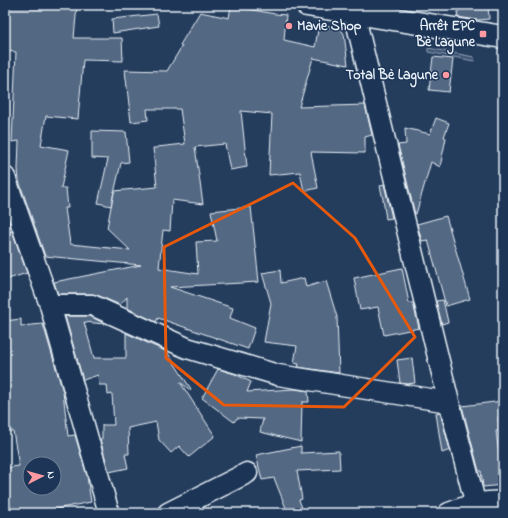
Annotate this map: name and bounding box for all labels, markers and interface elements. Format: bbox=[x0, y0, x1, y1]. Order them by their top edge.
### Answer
place label: Mavie Shop bbox=[297, 16, 362, 37]
place label: Arrêt EPC Bè Lagune bbox=[415, 16, 476, 55]
marker: Mavie Shop bbox=[284, 21, 294, 31]
marker: Arrêt EPC Bè Lagune bbox=[478, 29, 488, 39]
place label: Total Bè Lagune bbox=[346, 65, 439, 88]
marker: Total Bè Lagune bbox=[441, 70, 451, 80]
north arrow bbox=[22, 456, 62, 496]
text: N bbox=[43, 471, 59, 480]

